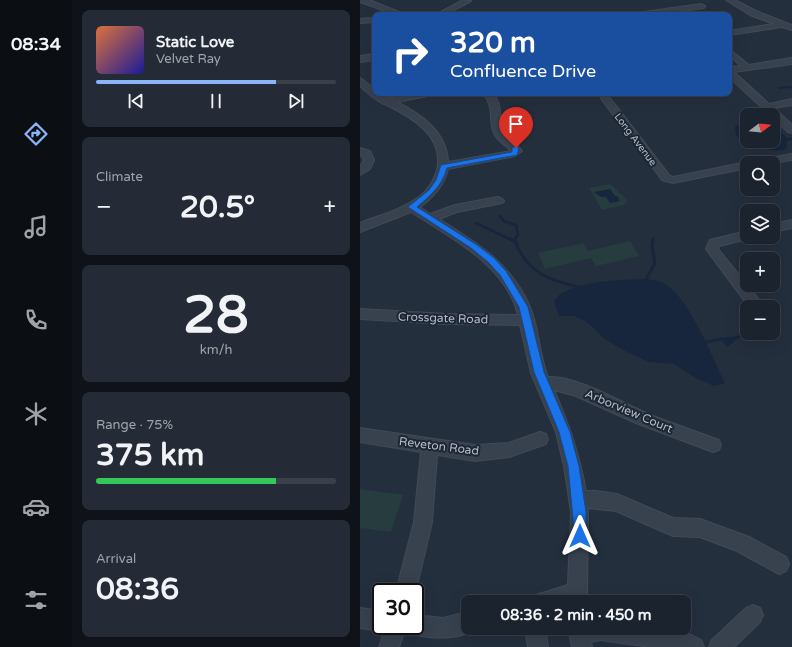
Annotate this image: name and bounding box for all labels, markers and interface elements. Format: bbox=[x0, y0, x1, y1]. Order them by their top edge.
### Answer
text: 320 m bbox=[450, 26, 536, 60]
icon: right bbox=[384, 28, 436, 80]
text: 08:34 bbox=[11, 33, 61, 55]
text: Static Love bbox=[156, 33, 234, 51]
text: Velvet Ray bbox=[156, 51, 221, 67]
text: Confluence Drive bbox=[450, 60, 596, 82]
icon: previous bbox=[125, 90, 147, 112]
icon: pause bbox=[205, 90, 227, 112]
icon: next bbox=[285, 90, 307, 112]
pin bbox=[499, 107, 533, 148]
north arrow bbox=[740, 108, 780, 148]
map controls bbox=[740, 108, 780, 340]
street label: Long Avenue bbox=[612, 111, 659, 168]
icon: arrive bbox=[505, 113, 527, 135]
icon: directions bbox=[22, 120, 50, 148]
button: search bbox=[740, 156, 780, 196]
text: Climate bbox=[96, 169, 143, 185]
text: 20.5° bbox=[180, 189, 255, 226]
text: − bbox=[96, 194, 112, 220]
text: + bbox=[324, 194, 336, 220]
button: layers bbox=[740, 204, 780, 244]
icon: music bbox=[22, 213, 50, 241]
button: + bbox=[740, 252, 780, 292]
text: 28 bbox=[183, 284, 249, 347]
button: − bbox=[740, 300, 780, 340]
icon: phone bbox=[22, 306, 50, 334]
street label: Crossgate Road bbox=[398, 309, 488, 327]
text: km/h bbox=[200, 342, 232, 358]
street label: Arborview Court bbox=[583, 386, 675, 436]
icon: climate bbox=[22, 400, 50, 428]
text: Range · 75% bbox=[96, 417, 173, 433]
street label: Reveton Road bbox=[398, 434, 480, 458]
text: 375 km bbox=[96, 437, 204, 474]
icon: car bbox=[22, 493, 50, 521]
position arrow bbox=[559, 515, 601, 557]
text: Arrival bbox=[96, 551, 136, 567]
text: 08:36 bbox=[96, 571, 179, 608]
speed limit sign: 30 bbox=[372, 583, 424, 635]
icon: filters bbox=[22, 586, 50, 614]
text: 08:36 · 2 min · 450 m bbox=[501, 606, 651, 624]

